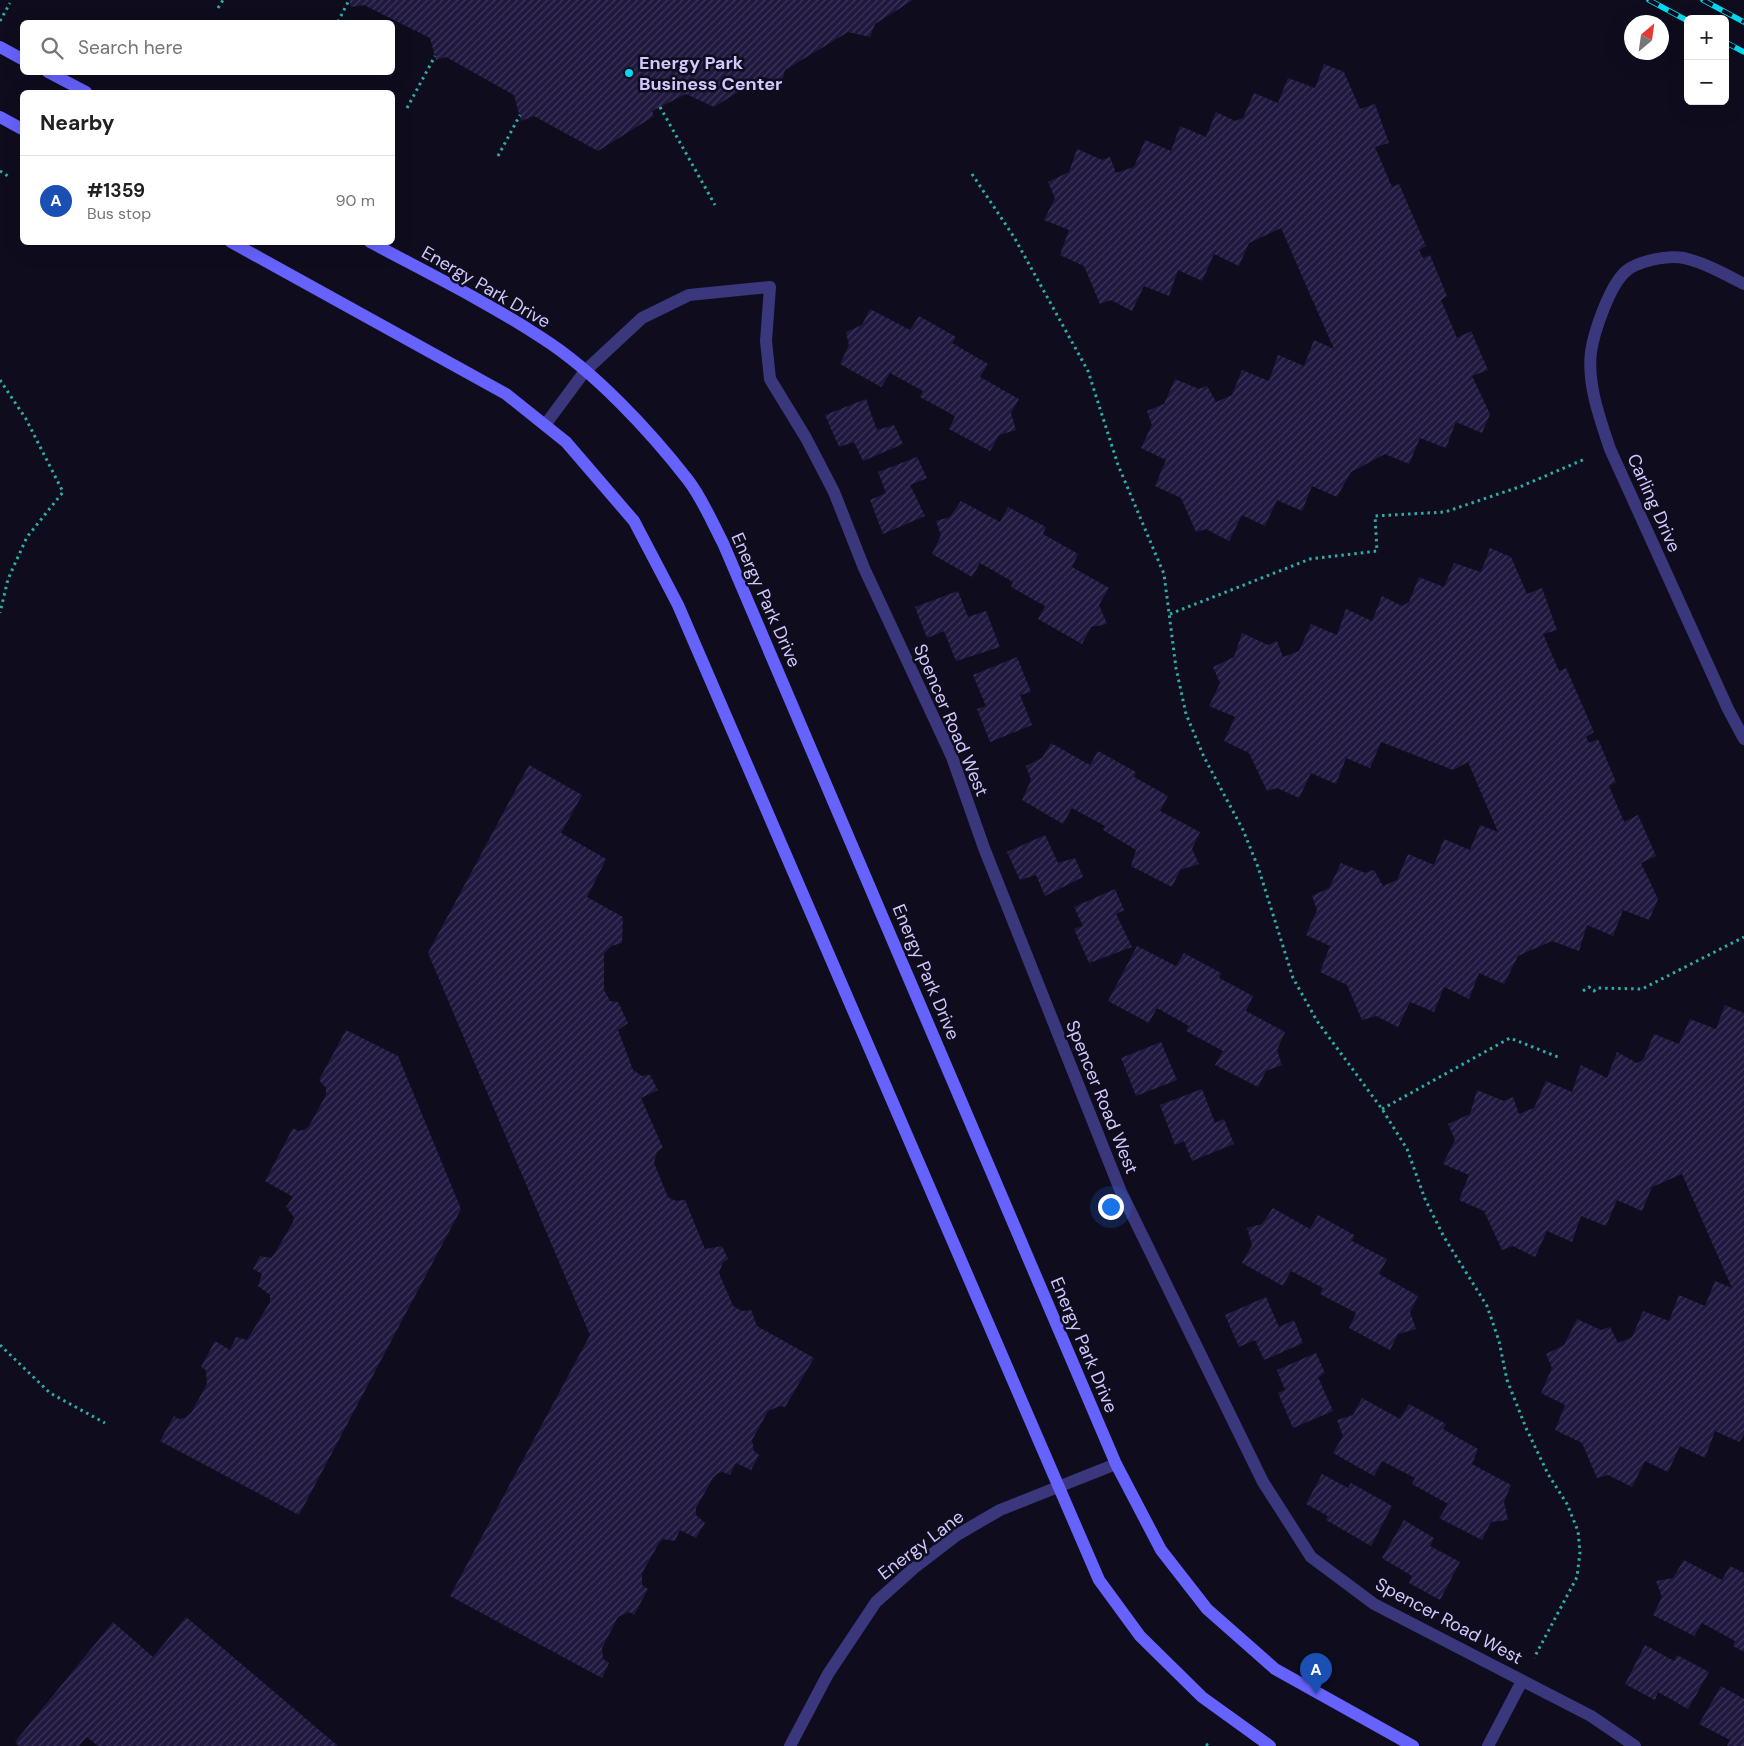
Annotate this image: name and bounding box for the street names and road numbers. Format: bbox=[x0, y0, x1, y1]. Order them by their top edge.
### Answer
street label: Energy Park Drive bbox=[417, 240, 555, 334]
street label: Carling Drive bbox=[1622, 450, 1686, 556]
street label: Energy Park Drive bbox=[726, 529, 806, 671]
street label: Spencer Road West bbox=[908, 640, 994, 800]
street label: Energy Park Drive bbox=[887, 901, 965, 1043]
street label: Spencer Road West bbox=[1060, 1017, 1144, 1177]
street label: Energy Park Drive bbox=[1045, 1274, 1123, 1416]
street label: Energy Lane bbox=[873, 1505, 969, 1585]
street label: Spencer Road West bbox=[1371, 1572, 1527, 1670]

